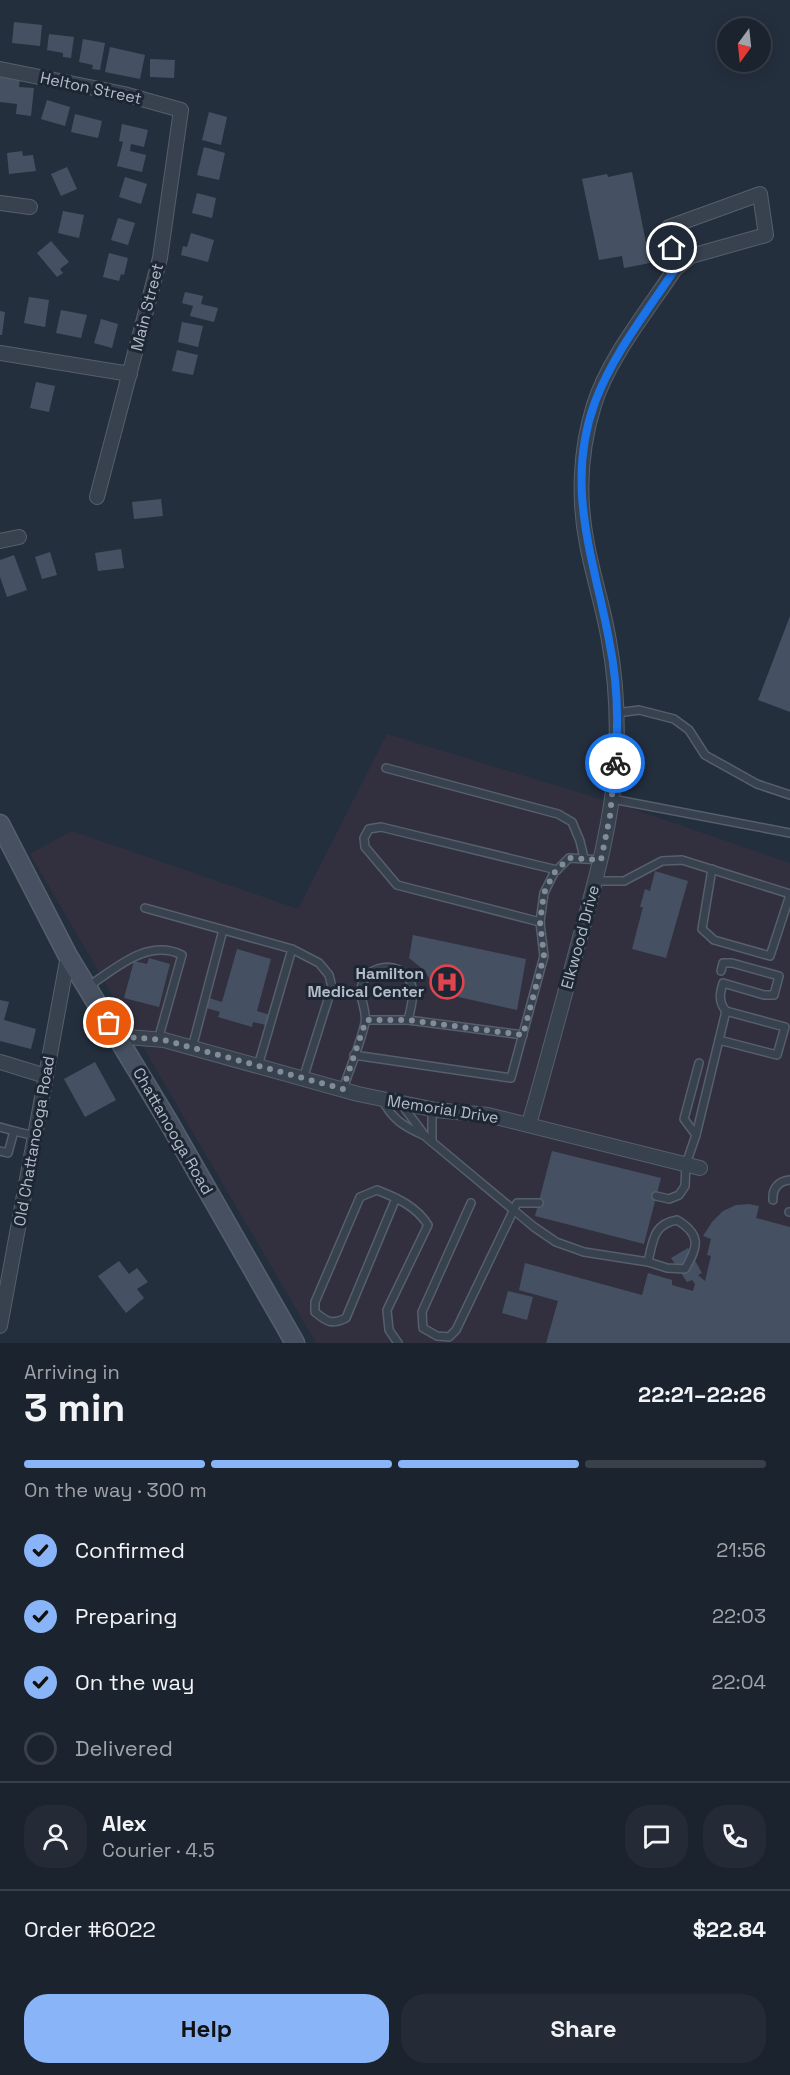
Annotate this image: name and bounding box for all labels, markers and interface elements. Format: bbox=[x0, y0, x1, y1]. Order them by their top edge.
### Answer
north arrow bbox=[717, 18, 771, 72]
map controls bbox=[717, 18, 771, 72]
street label: Helton Street bbox=[38, 67, 144, 109]
pin bbox=[646, 222, 697, 273]
icon: home bbox=[655, 231, 688, 264]
street label: Main Street bbox=[126, 261, 168, 353]
courier bbox=[585, 733, 645, 793]
icon: bike bbox=[599, 747, 632, 780]
street label: Elkwood Drive bbox=[556, 883, 604, 991]
place label: Hamilton Medical Center bbox=[308, 963, 424, 1002]
hospital icon: Hamilton Medical Center bbox=[429, 964, 465, 1000]
pin bbox=[83, 997, 134, 1048]
icon: bag bbox=[92, 1006, 125, 1039]
street label: Old Chattanooga Road bbox=[9, 1054, 59, 1228]
street label: Chattanooga Road bbox=[128, 1064, 218, 1198]
street label: Memorial Drive bbox=[386, 1090, 500, 1128]
text: Arriving in bbox=[24, 1359, 120, 1385]
text: 22:21–22:26 bbox=[638, 1380, 766, 1408]
text: 3 min bbox=[24, 1383, 125, 1432]
text: On the way · 300 m bbox=[24, 1477, 207, 1503]
icon: check bbox=[24, 1534, 57, 1567]
text: Confirmed bbox=[75, 1536, 185, 1564]
text: 21:56 bbox=[716, 1537, 766, 1563]
icon: check bbox=[24, 1600, 57, 1633]
text: Preparing bbox=[75, 1602, 177, 1630]
text: 22:03 bbox=[712, 1603, 766, 1629]
icon: check bbox=[24, 1666, 57, 1699]
text: On the way bbox=[75, 1668, 194, 1696]
text: 22:04 bbox=[712, 1669, 766, 1695]
text: Delivered bbox=[75, 1734, 173, 1762]
button: person bbox=[24, 1805, 87, 1868]
button: chat bbox=[625, 1805, 688, 1868]
button: phone bbox=[703, 1805, 766, 1868]
text: Alex bbox=[102, 1809, 147, 1837]
text: Courier · 4.5 bbox=[102, 1837, 215, 1863]
text: Order #6022 bbox=[24, 1915, 156, 1943]
text: $22.84 bbox=[693, 1915, 766, 1943]
button: Help bbox=[24, 1994, 389, 2063]
button: Share bbox=[401, 1994, 766, 2063]

